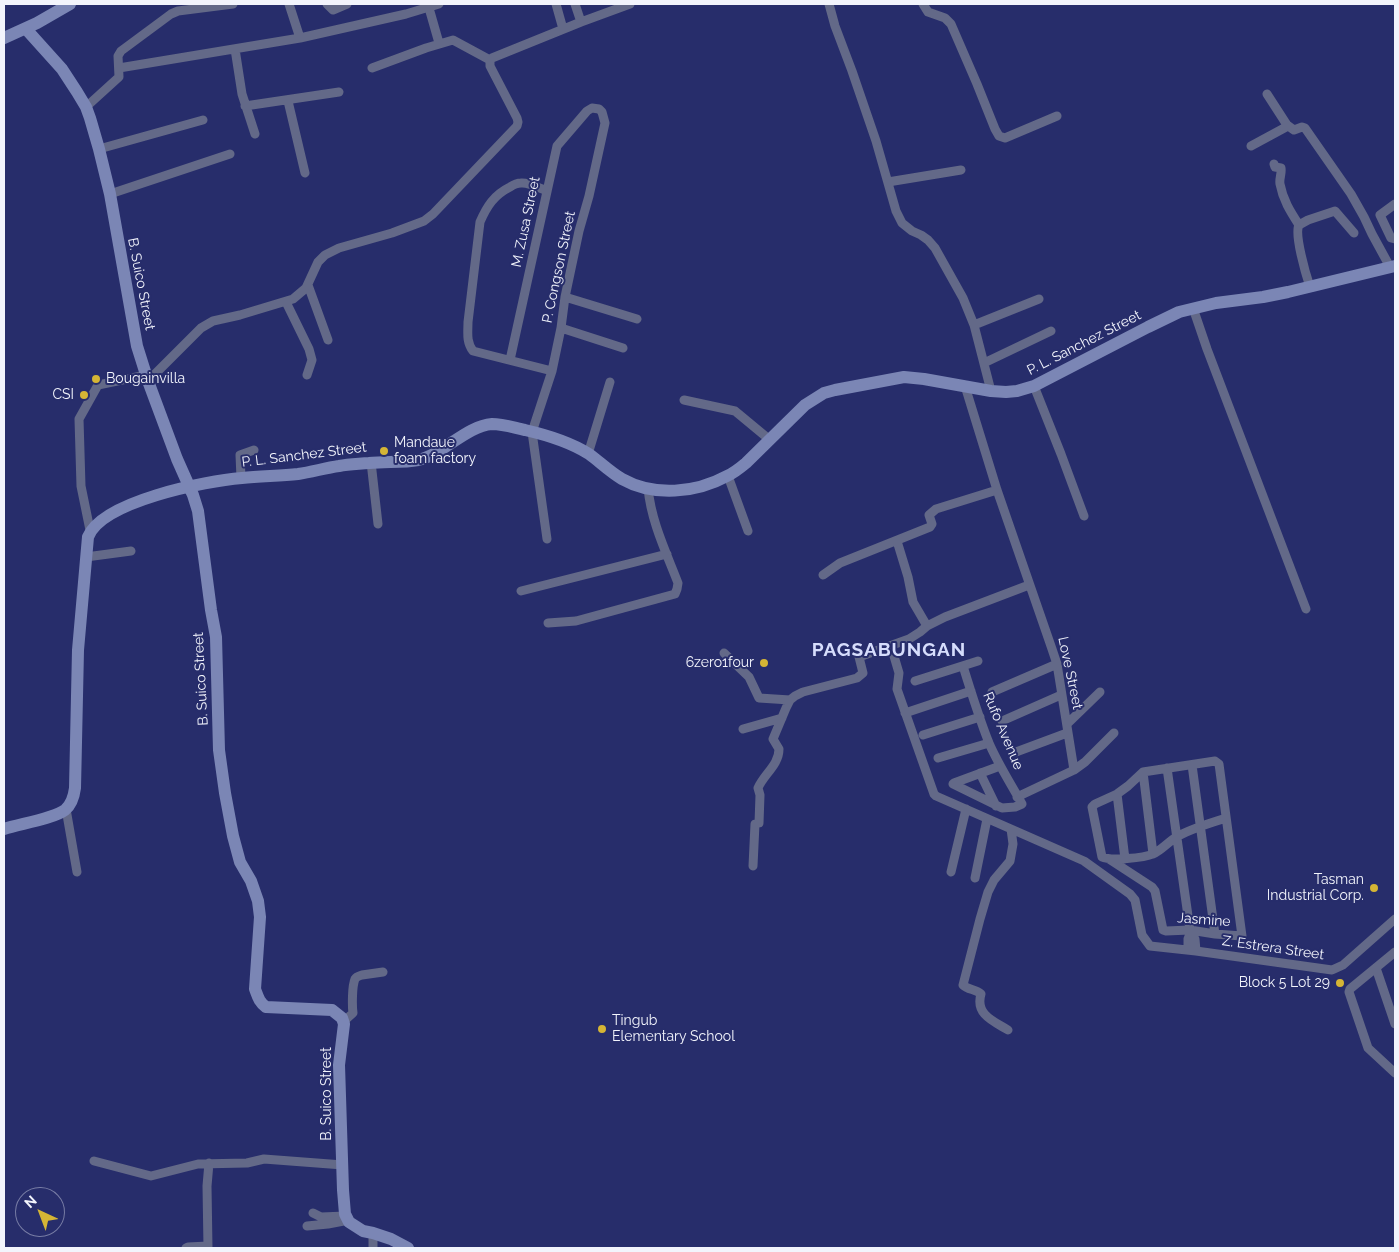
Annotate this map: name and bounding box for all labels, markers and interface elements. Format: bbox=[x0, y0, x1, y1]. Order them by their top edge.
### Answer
street label: M. Zusa Street bbox=[508, 175, 544, 269]
street label: P. Congson Street bbox=[539, 209, 579, 325]
street label: B. Suico Street bbox=[124, 236, 158, 332]
street label: P. L. Sanchez Street bbox=[1024, 307, 1144, 379]
place label: Bougainvilla bbox=[106, 371, 185, 387]
marker: Bougainvilla bbox=[90, 373, 102, 385]
place label: CSI bbox=[52, 387, 74, 403]
marker: CSI bbox=[78, 389, 90, 401]
place label: Mandaue foam factory bbox=[394, 435, 476, 468]
street label: P. L. Sanchez Street bbox=[241, 439, 367, 471]
marker: Mandaue foam factory bbox=[378, 445, 390, 457]
street label: B. Suico Street bbox=[190, 632, 212, 726]
street label: Love Street bbox=[1054, 635, 1086, 711]
district label: PAGSABUNGAN bbox=[810, 639, 968, 661]
place label: 6zero1four bbox=[686, 655, 754, 671]
marker: 6zero1four bbox=[758, 657, 770, 669]
street label: Rufo Avenue bbox=[979, 690, 1027, 772]
place label: Tasman Industrial Corp. bbox=[1267, 872, 1364, 904]
marker: Tasman Industrial Corp. bbox=[1368, 882, 1380, 894]
street label: Jasmine bbox=[1177, 910, 1231, 930]
street label: Z. Estrera Street bbox=[1221, 933, 1325, 963]
place label: Block 5 Lot 29 bbox=[1239, 975, 1330, 991]
marker: Block 5 Lot 29 bbox=[1334, 977, 1346, 989]
place label: Tingub Elementary School bbox=[612, 1013, 735, 1046]
marker: Tingub Elementary School bbox=[596, 1023, 608, 1035]
street label: B. Suico Street bbox=[319, 1047, 335, 1141]
north arrow bbox=[15, 1187, 65, 1237]
text: N bbox=[21, 1192, 40, 1211]

